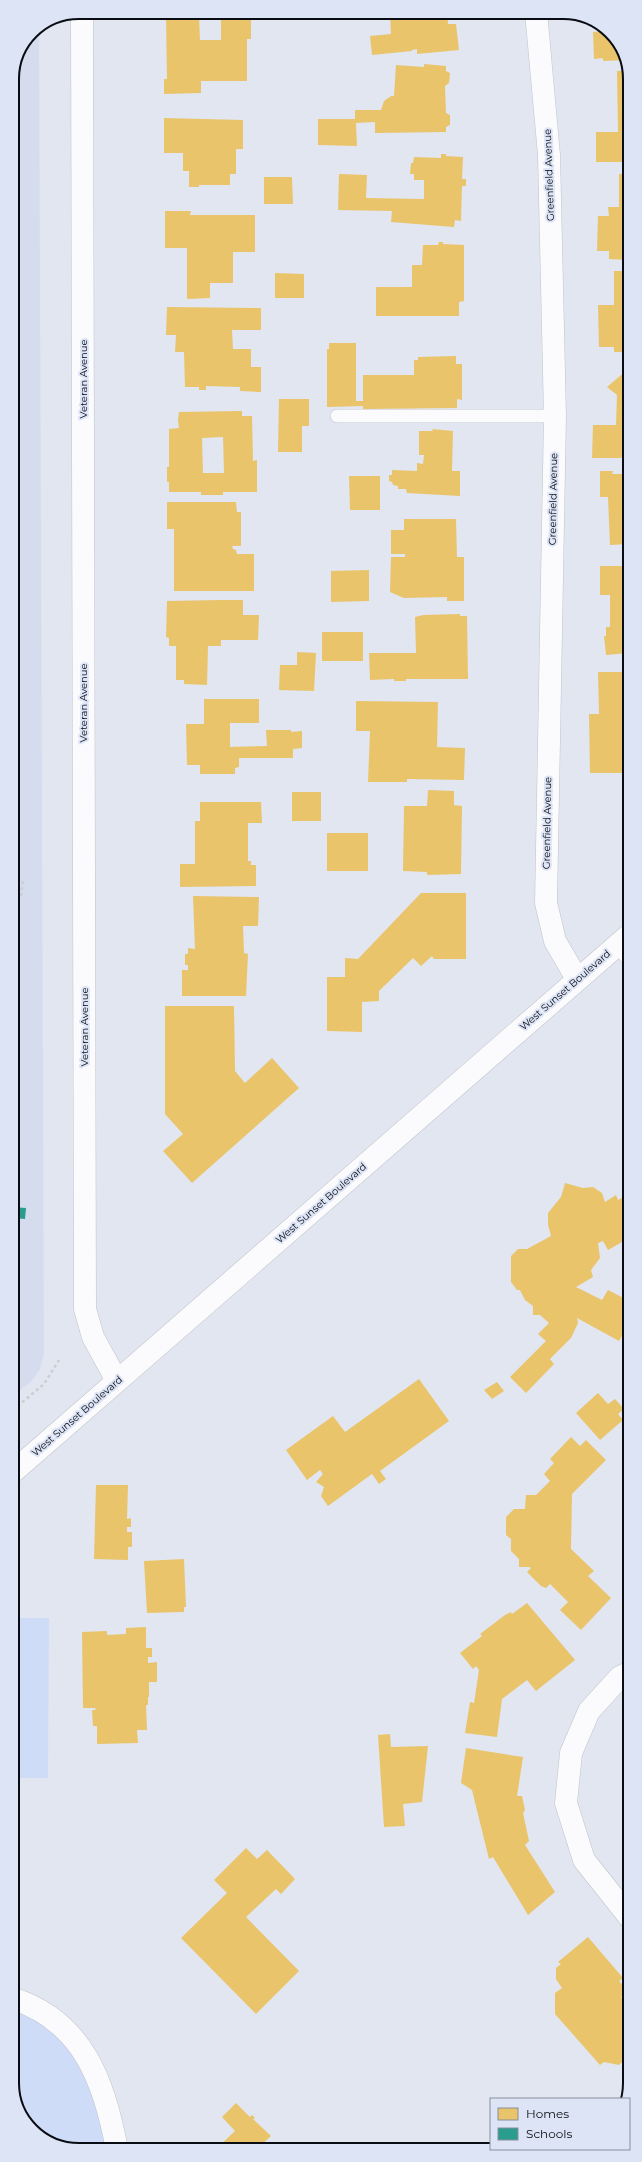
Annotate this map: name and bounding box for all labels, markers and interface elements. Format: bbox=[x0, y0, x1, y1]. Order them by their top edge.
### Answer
street label: Greenfield Avenue bbox=[541, 129, 557, 221]
street label: Veteran Avenue bbox=[77, 339, 90, 419]
street label: Greenfield Avenue bbox=[546, 453, 560, 545]
street label: Veteran Avenue bbox=[77, 663, 90, 743]
street label: Greenfield Avenue bbox=[540, 777, 554, 869]
street label: West Sunset Boulevard bbox=[517, 947, 613, 1033]
street label: Veteran Avenue bbox=[78, 987, 91, 1067]
street label: West Sunset Boulevard bbox=[273, 1160, 369, 1246]
street label: West Sunset Boulevard bbox=[29, 1373, 125, 1459]
legend bbox=[490, 2098, 630, 2150]
text: Homes bbox=[526, 2106, 569, 2121]
text: Schools bbox=[526, 2126, 572, 2141]

